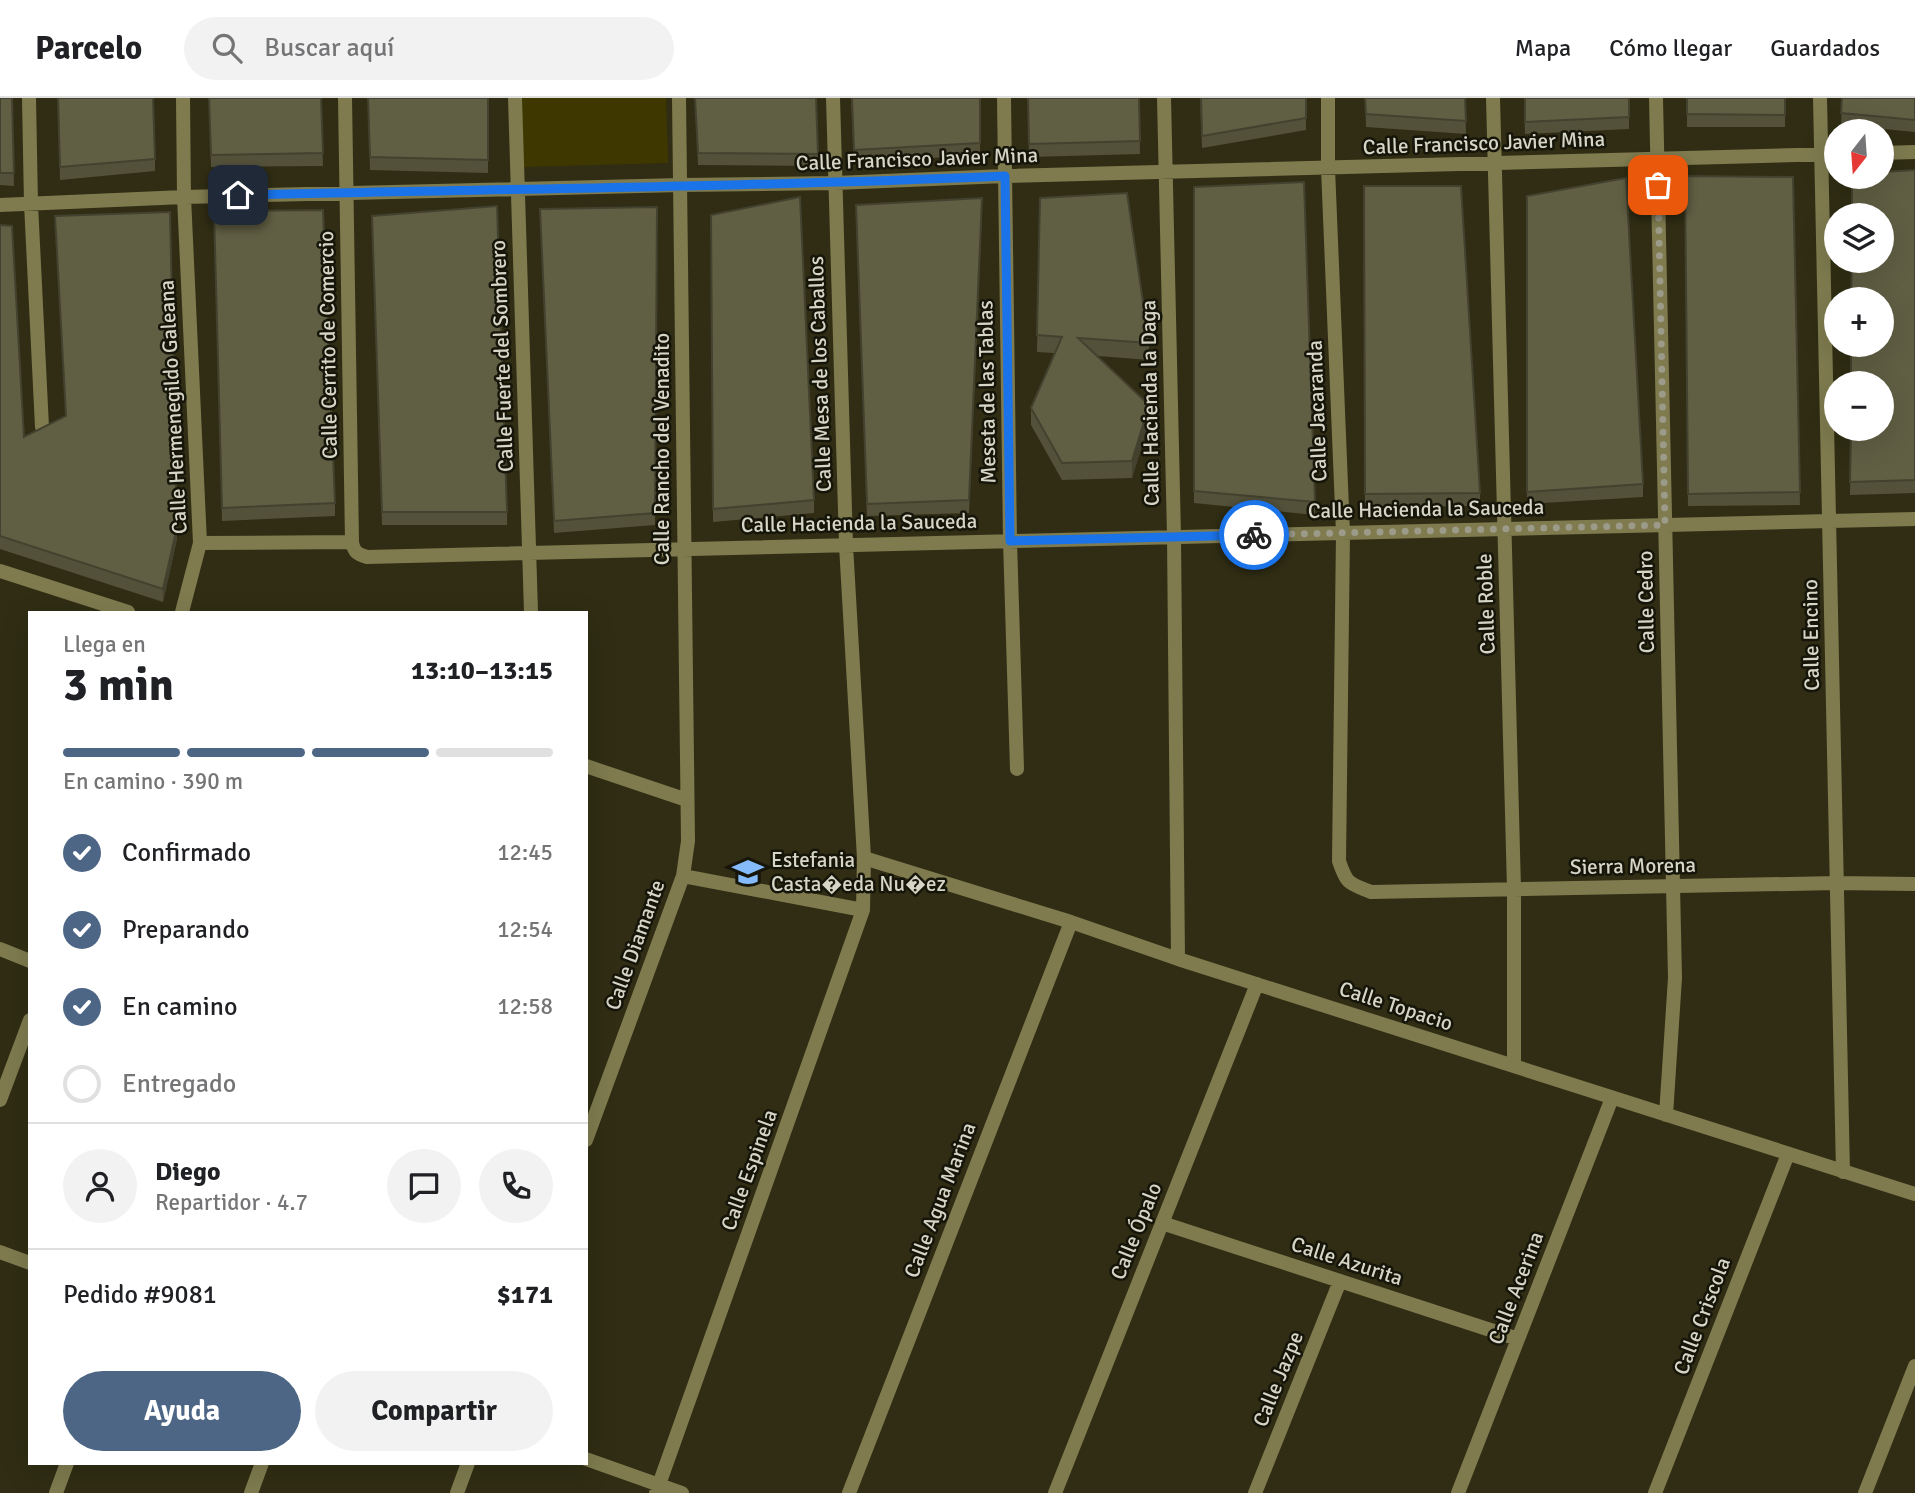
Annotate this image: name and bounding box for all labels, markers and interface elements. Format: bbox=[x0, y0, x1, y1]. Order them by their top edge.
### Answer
search box bbox=[184, 17, 674, 80]
text: Parcelo bbox=[35, 28, 142, 69]
icon: search bbox=[208, 29, 246, 67]
text: Buscar aquí bbox=[264, 32, 394, 64]
text: Mapa bbox=[1515, 33, 1571, 63]
text: Cómo llegar bbox=[1609, 33, 1732, 63]
text: Guardados bbox=[1770, 33, 1880, 63]
north arrow bbox=[1824, 119, 1894, 189]
map controls bbox=[1824, 119, 1894, 441]
street label: Calle Francisco Javier Mina bbox=[1362, 126, 1606, 160]
street label: Calle Francisco Javier Mina bbox=[795, 142, 1039, 176]
pin bbox=[1628, 155, 1688, 215]
pin bbox=[208, 165, 268, 225]
icon: bag bbox=[1639, 166, 1677, 204]
icon: home bbox=[219, 176, 257, 214]
button: layers bbox=[1824, 203, 1894, 273]
street label: Calle Cerrito de Comercio bbox=[313, 231, 343, 459]
street label: Calle Fuerte del Sombrero bbox=[485, 240, 519, 472]
street label: Calle Mesa de los Caballos bbox=[803, 256, 837, 492]
street label: Calle Hermenegildo Galeana bbox=[153, 279, 193, 535]
button: + bbox=[1824, 287, 1894, 357]
street label: Meseta de las Tablas bbox=[972, 300, 1002, 484]
street label: Calle Hacienda la Daga bbox=[1135, 300, 1165, 506]
street label: Calle Rancho del Venadito bbox=[649, 333, 675, 565]
street label: Calle Jacaranda bbox=[1302, 340, 1332, 482]
button: − bbox=[1824, 371, 1894, 441]
street label: Calle Hacienda la Sauceda bbox=[1308, 494, 1544, 524]
courier bbox=[1219, 500, 1289, 570]
street label: Calle Hacienda la Sauceda bbox=[741, 508, 977, 538]
icon: bike bbox=[1235, 516, 1273, 554]
street label: Calle Cedro bbox=[1632, 550, 1660, 654]
street label: Calle Roble bbox=[1471, 553, 1501, 655]
street label: Calle Encino bbox=[1797, 579, 1825, 691]
text: Llega en bbox=[63, 630, 146, 659]
text: 13:10–13:15 bbox=[411, 655, 553, 687]
text: 3 min bbox=[63, 657, 174, 713]
text: En camino · 390 m bbox=[63, 767, 243, 796]
icon: check bbox=[63, 834, 101, 872]
text: Confirmado bbox=[122, 837, 251, 869]
text: 12:45 bbox=[497, 838, 553, 867]
place label: Estefania Casta�eda Nu�ez bbox=[771, 847, 946, 897]
street label: Sierra Morena bbox=[1570, 852, 1696, 880]
school or university icon: Estefania Casta�eda Nu�ez bbox=[731, 855, 765, 889]
street label: Calle Diamante bbox=[599, 876, 671, 1014]
icon: check bbox=[63, 911, 101, 949]
text: Preparando bbox=[122, 914, 249, 946]
text: 12:54 bbox=[497, 915, 553, 944]
street label: Calle Topacio bbox=[1336, 975, 1456, 1037]
icon: check bbox=[63, 988, 101, 1026]
text: En camino bbox=[122, 991, 238, 1023]
text: 12:58 bbox=[497, 992, 553, 1021]
text: Entregado bbox=[122, 1068, 236, 1100]
street label: Calle Espinela bbox=[715, 1106, 783, 1234]
street label: Calle Agua Marina bbox=[898, 1119, 982, 1281]
button: person bbox=[63, 1149, 137, 1223]
button: chat bbox=[387, 1149, 461, 1223]
button: phone bbox=[479, 1149, 553, 1223]
text: Diego bbox=[155, 1156, 221, 1188]
street label: Calle Ópalo bbox=[1105, 1179, 1167, 1283]
text: Repartidor · 4.7 bbox=[155, 1188, 308, 1217]
street label: Calle Acerina bbox=[1483, 1228, 1549, 1348]
street label: Calle Azurita bbox=[1288, 1231, 1406, 1291]
street label: Calle Criscola bbox=[1668, 1254, 1736, 1378]
text: Pedido #9081 bbox=[63, 1279, 217, 1311]
text: $171 bbox=[497, 1279, 553, 1311]
street label: Calle Jazpe bbox=[1247, 1327, 1309, 1431]
button: Ayuda bbox=[63, 1371, 301, 1451]
button: Compartir bbox=[315, 1371, 553, 1451]

